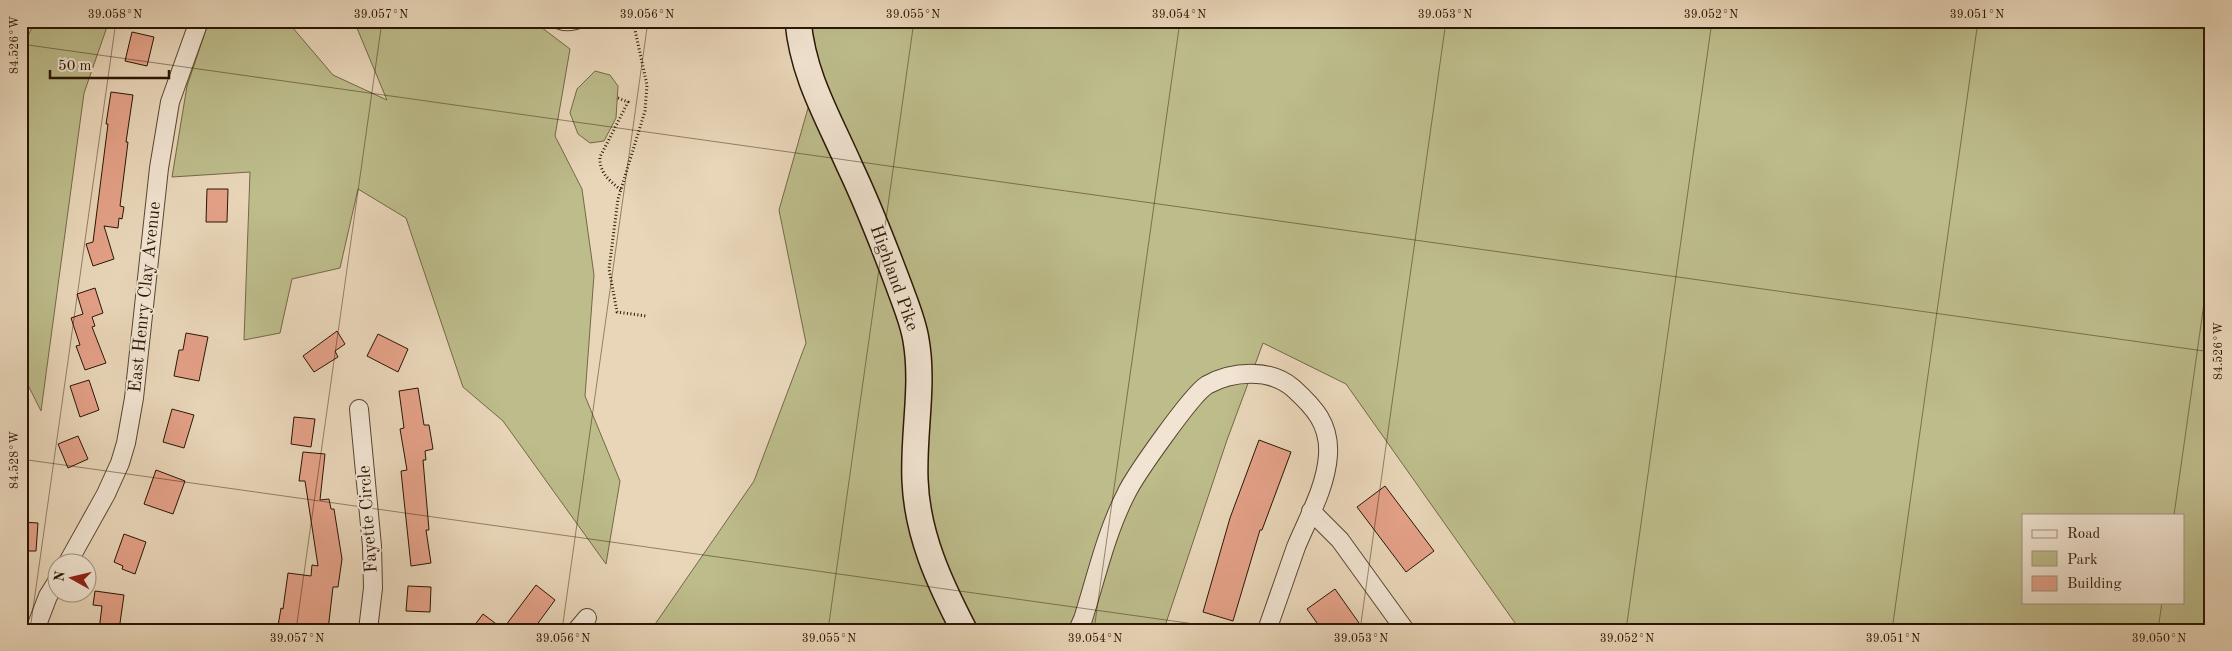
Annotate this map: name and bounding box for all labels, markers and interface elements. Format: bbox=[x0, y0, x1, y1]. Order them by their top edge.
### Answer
text: 39.058°N bbox=[88, 8, 142, 21]
text: 39.057°N bbox=[354, 8, 408, 21]
text: 39.056°N bbox=[620, 8, 674, 21]
text: 39.055°N bbox=[886, 8, 940, 21]
text: 39.054°N bbox=[1152, 8, 1206, 21]
text: 39.053°N bbox=[1418, 8, 1472, 21]
text: 39.052°N bbox=[1684, 8, 1738, 21]
text: 39.051°N bbox=[1950, 8, 2004, 21]
text: 84.526°W bbox=[8, 16, 21, 74]
scale bar bbox=[50, 48, 169, 80]
text: 50 m bbox=[58, 59, 92, 74]
street label: East Henry Clay Avenue bbox=[126, 201, 164, 393]
street label: Highland Pike bbox=[867, 223, 921, 333]
text: 84.526°W bbox=[2212, 322, 2225, 380]
text: 84.528°W bbox=[8, 431, 21, 489]
street label: Fayette Circle bbox=[355, 465, 381, 573]
legend bbox=[2022, 514, 2184, 604]
text: Road bbox=[2067, 527, 2101, 542]
text: Park bbox=[2067, 553, 2098, 568]
north arrow bbox=[48, 554, 98, 604]
text: N bbox=[52, 570, 68, 583]
text: Building bbox=[2067, 577, 2122, 592]
text: 39.057°N bbox=[270, 632, 324, 645]
text: 39.056°N bbox=[536, 632, 590, 645]
text: 39.055°N bbox=[802, 632, 856, 645]
text: 39.054°N bbox=[1068, 632, 1122, 645]
text: 39.053°N bbox=[1334, 632, 1388, 645]
text: 39.052°N bbox=[1600, 632, 1654, 645]
text: 39.051°N bbox=[1866, 632, 1920, 645]
text: 39.050°N bbox=[2132, 632, 2186, 645]

